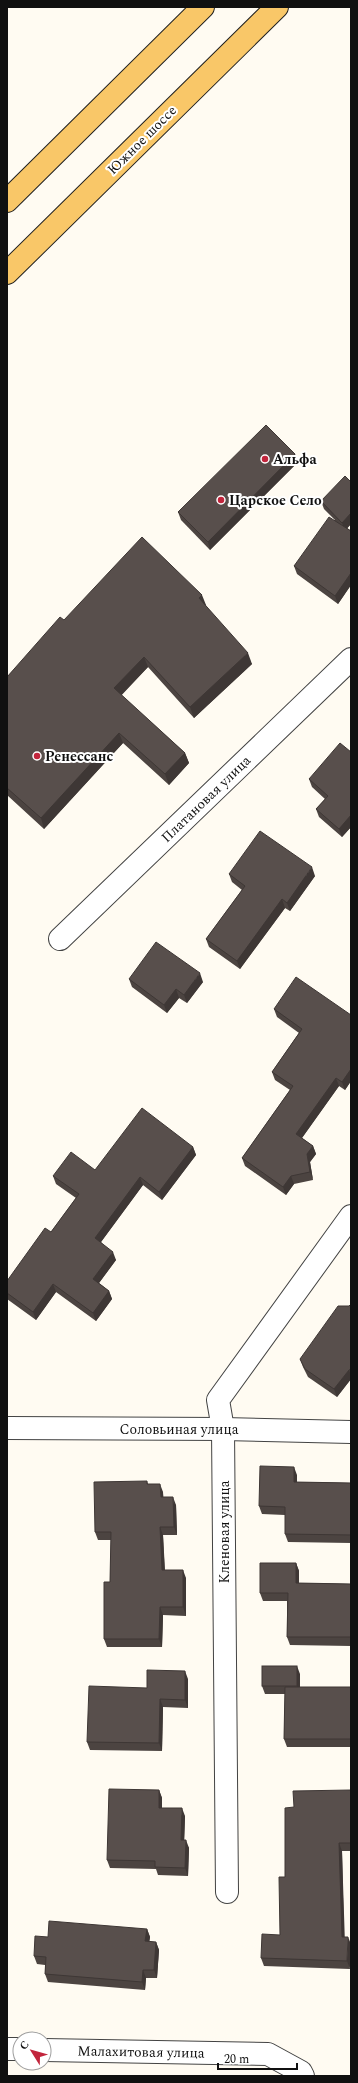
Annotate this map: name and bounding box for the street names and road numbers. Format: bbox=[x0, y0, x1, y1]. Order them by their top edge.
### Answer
street label: Южное шоссе bbox=[102, 100, 182, 180]
street label: Платановая улица bbox=[156, 750, 256, 847]
street label: Соловьиная улица bbox=[119, 1419, 239, 1440]
street label: Кленовая улица bbox=[214, 1480, 235, 1584]
street label: Малахитовая улица bbox=[77, 2040, 205, 2064]

